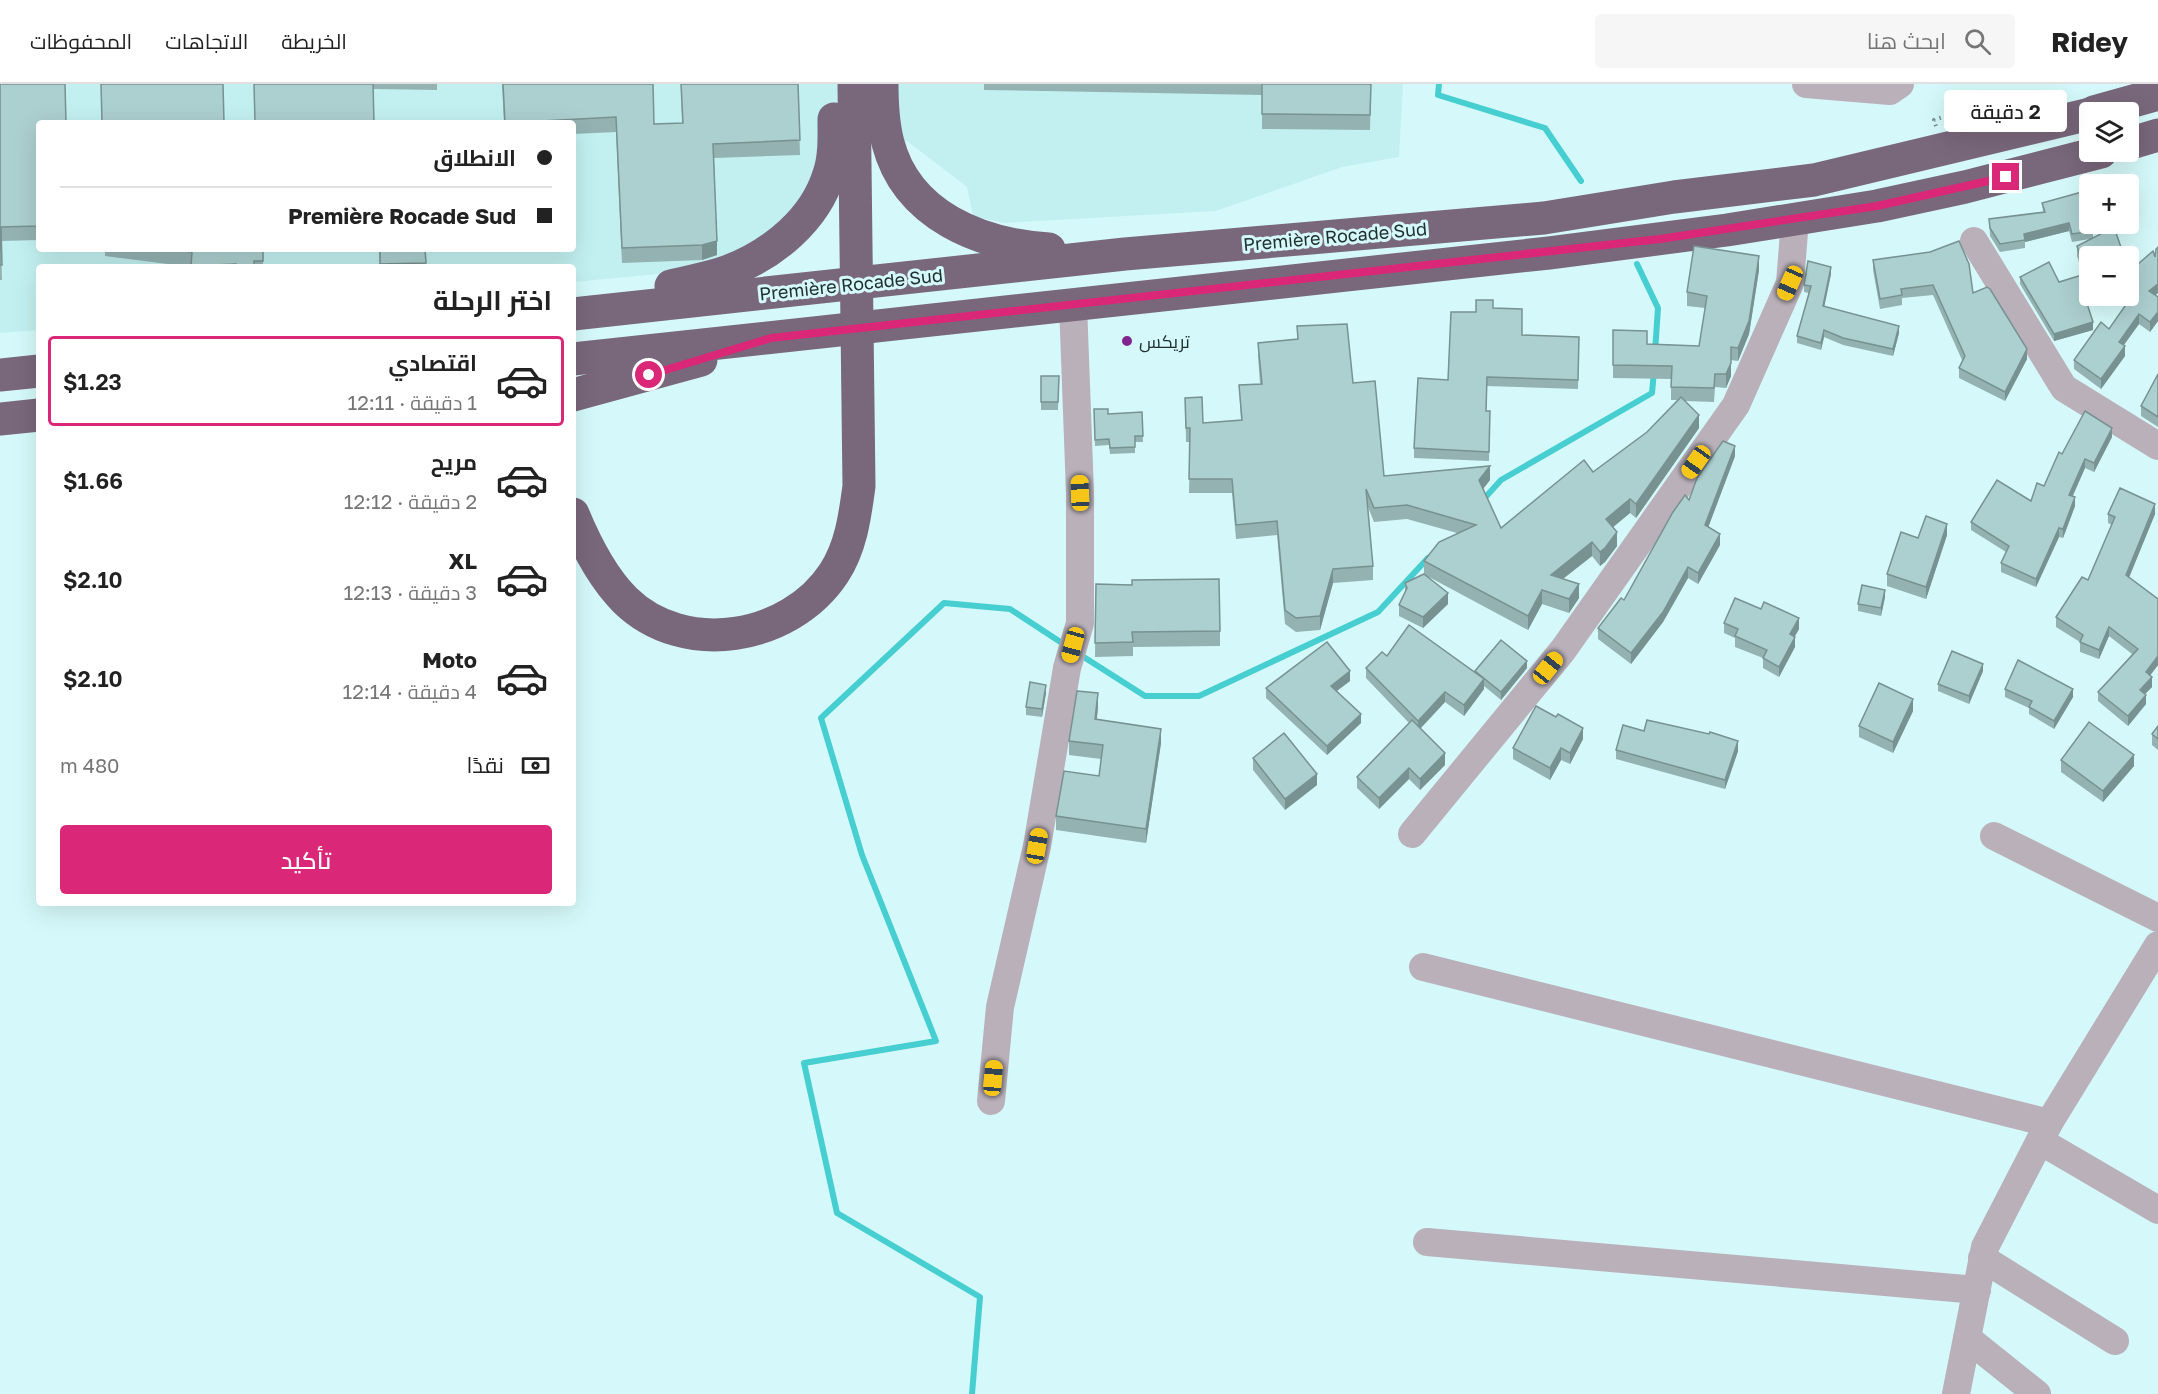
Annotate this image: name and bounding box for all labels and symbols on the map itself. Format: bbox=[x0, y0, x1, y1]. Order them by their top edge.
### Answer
callout: 2 دقيقة bbox=[1944, 90, 2068, 132]
route end bbox=[1992, 163, 2019, 190]
street label: Première Rocade Sud bbox=[1242, 217, 1428, 255]
street label: Première Rocade Sud bbox=[758, 263, 944, 305]
car bbox=[1774, 263, 1806, 303]
place label: تريكس bbox=[1139, 330, 1190, 353]
marker: تريكس bbox=[1120, 334, 1134, 348]
route start bbox=[635, 361, 662, 388]
car bbox=[1678, 442, 1714, 482]
car bbox=[1070, 475, 1090, 511]
car bbox=[1060, 625, 1086, 665]
car bbox=[1530, 648, 1566, 688]
car bbox=[1025, 827, 1049, 865]
car bbox=[982, 1059, 1004, 1097]

